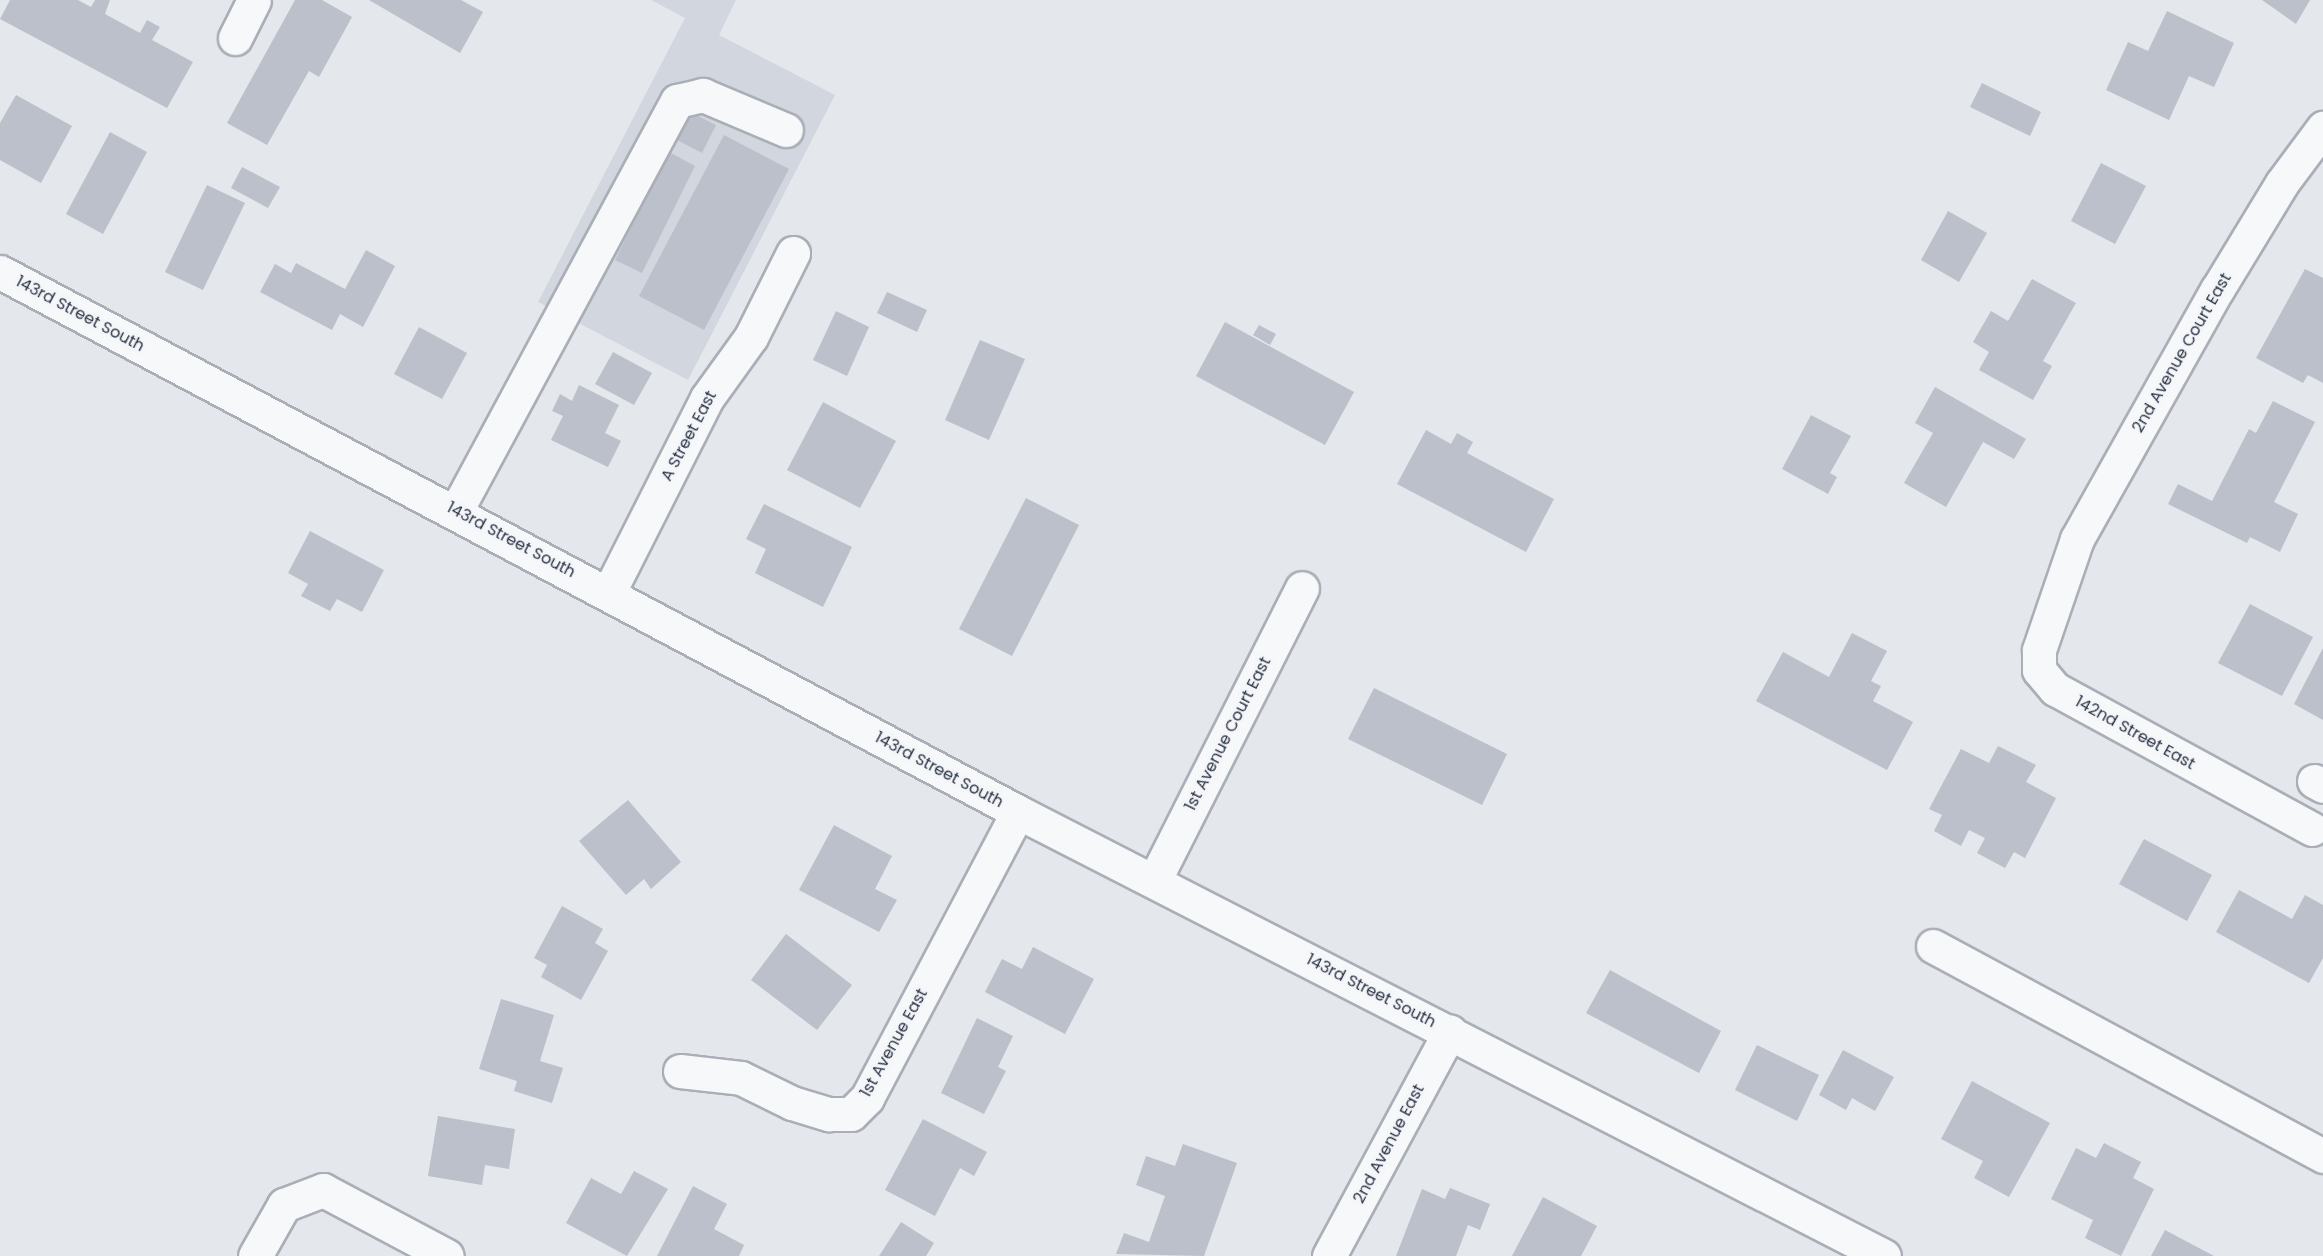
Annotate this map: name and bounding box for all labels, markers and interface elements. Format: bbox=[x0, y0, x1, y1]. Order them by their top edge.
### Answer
street label: 2nd Avenue Court East bbox=[2128, 270, 2236, 436]
street label: 143rd Street South bbox=[12, 272, 148, 356]
street label: A Street East bbox=[657, 388, 721, 484]
street label: 143rd Street South bbox=[443, 498, 579, 582]
street label: 1st Avenue Court East bbox=[1181, 654, 1275, 814]
street label: 142nd Street East bbox=[2072, 692, 2198, 774]
street label: 143rd Street South bbox=[871, 728, 1007, 812]
street label: 143rd Street South bbox=[1303, 950, 1439, 1032]
street label: 1st Avenue East bbox=[856, 985, 932, 1101]
street label: 2nd Avenue East bbox=[1350, 1081, 1428, 1207]

